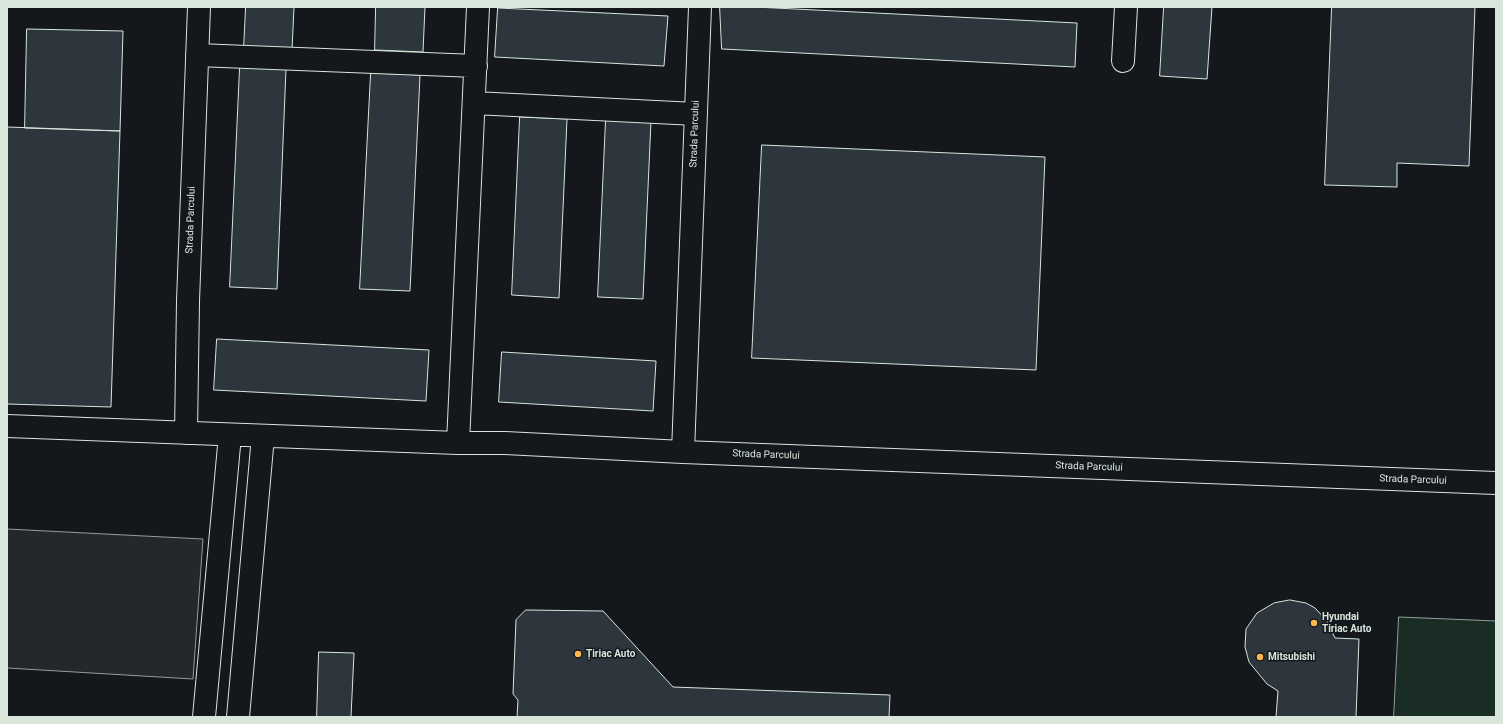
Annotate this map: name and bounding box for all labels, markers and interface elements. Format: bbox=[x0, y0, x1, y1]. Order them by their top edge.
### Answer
street label: Strada Parcului bbox=[688, 100, 702, 168]
street label: Strada Parcului bbox=[184, 186, 198, 254]
street label: Strada Parcului bbox=[732, 448, 800, 462]
street label: Strada Parcului bbox=[1055, 460, 1123, 474]
street label: Strada Parcului bbox=[1379, 473, 1447, 487]
place label: Hyundai Tiriac Auto bbox=[1322, 611, 1371, 634]
marker: Hyundai Tiriac Auto bbox=[1309, 618, 1319, 628]
place label: Țiriac Auto bbox=[586, 648, 635, 660]
marker: Țiriac Auto bbox=[573, 649, 583, 659]
place label: Mitsubishi bbox=[1268, 651, 1315, 663]
marker: Mitsubishi bbox=[1255, 652, 1265, 662]

